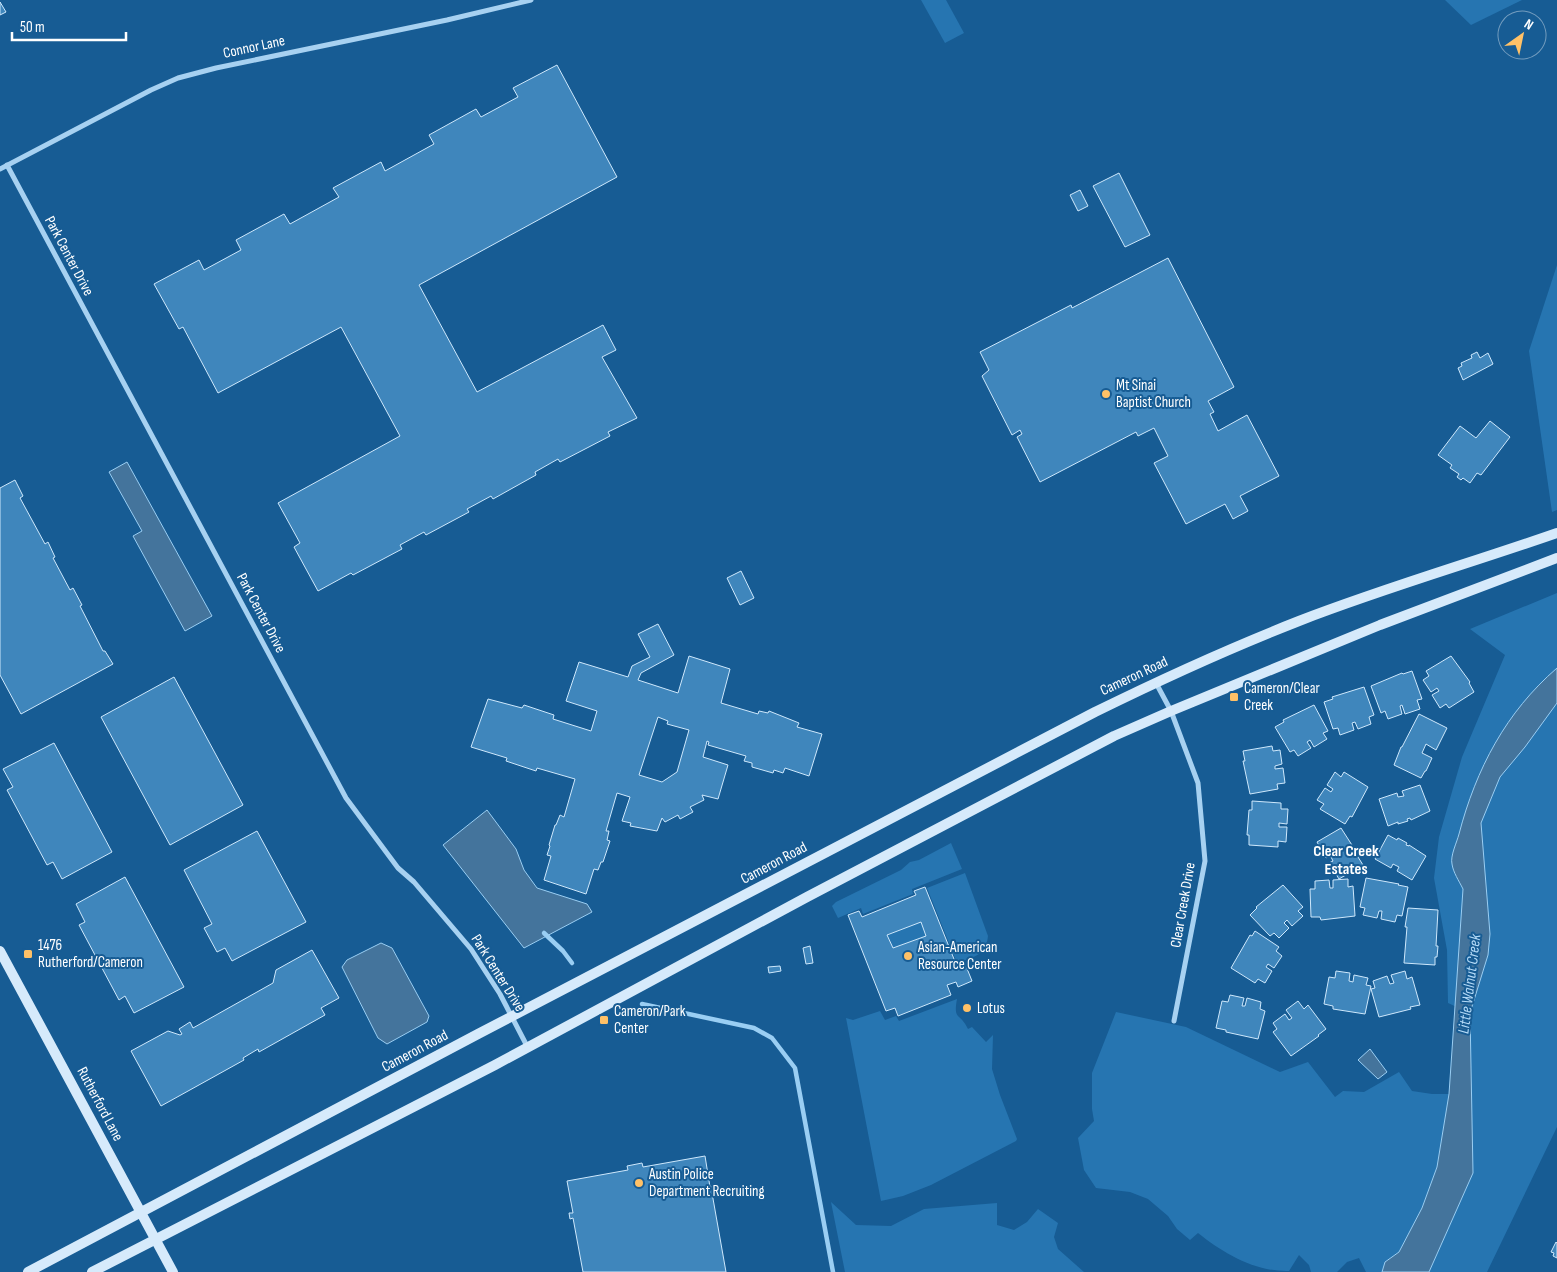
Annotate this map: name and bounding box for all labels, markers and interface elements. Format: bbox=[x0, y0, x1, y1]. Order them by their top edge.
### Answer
scale bar bbox=[12, 10, 126, 42]
north arrow bbox=[1497, 10, 1547, 60]
text: N bbox=[1521, 15, 1537, 34]
text: 50 m bbox=[20, 18, 45, 37]
street label: Connor Lane bbox=[221, 31, 287, 63]
street label: Park Center Drive bbox=[40, 213, 98, 299]
place label: Mt Sinai Baptist Church bbox=[1116, 376, 1191, 412]
marker: Mt Sinai Baptist Church bbox=[1100, 388, 1112, 400]
street label: Park Center Drive bbox=[232, 570, 290, 656]
street label: Cameron Road bbox=[1097, 652, 1171, 700]
place label: Cameron/Clear Creek bbox=[1244, 679, 1320, 715]
marker: Cameron/Clear Creek bbox=[1228, 691, 1240, 703]
street label: Cameron Road bbox=[738, 838, 810, 888]
district label: Clear Creek Estates bbox=[1313, 842, 1379, 879]
street label: Clear Creek Drive bbox=[1166, 861, 1200, 949]
street label: Park Center Drive bbox=[467, 931, 529, 1015]
water label: Little Walnut Creek bbox=[1454, 932, 1486, 1035]
place label: 1476 Rutherford/Cameron bbox=[38, 936, 143, 972]
place label: Asian-American Resource Center bbox=[917, 938, 1002, 974]
marker: 1476 Rutherford/Cameron bbox=[22, 948, 34, 960]
marker: Asian-American Resource Center bbox=[902, 950, 914, 962]
place label: Lotus bbox=[977, 999, 1005, 1018]
place label: Cameron/Park Center bbox=[614, 1002, 686, 1038]
marker: Lotus bbox=[961, 1002, 973, 1014]
marker: Cameron/Park Center bbox=[598, 1014, 610, 1026]
street label: Cameron Road bbox=[379, 1026, 451, 1076]
street label: Rutherford Lane bbox=[72, 1064, 128, 1144]
place label: Austin Police Department Recruiting bbox=[648, 1165, 764, 1201]
marker: Austin Police Department Recruiting bbox=[633, 1177, 645, 1189]

